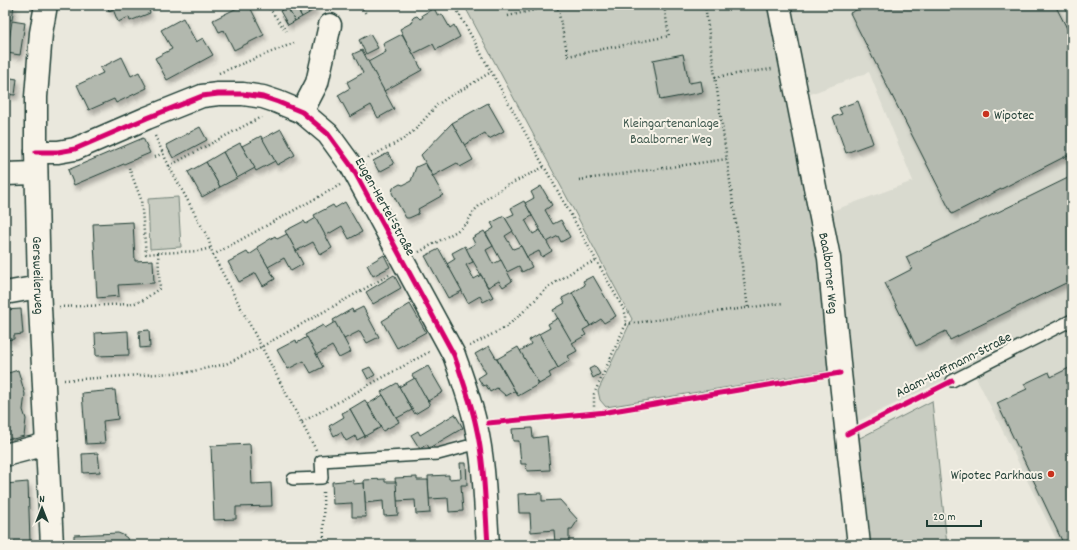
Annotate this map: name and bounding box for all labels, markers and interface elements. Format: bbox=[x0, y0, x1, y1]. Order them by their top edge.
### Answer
place label: Wipotec bbox=[994, 106, 1035, 126]
marker: Wipotec bbox=[981, 109, 991, 119]
park label: Kleingartenanlage Baalborner Weg bbox=[623, 114, 719, 150]
street label: Eugen-Hertel-Straße bbox=[349, 154, 420, 260]
street label: Baalborner Weg bbox=[812, 231, 842, 315]
street label: Gersweilerweg bbox=[26, 236, 48, 315]
street label: Adam-Hoffmann-Straße bbox=[892, 328, 1015, 404]
place label: Wipotec Parkhaus bbox=[951, 466, 1043, 486]
marker: Wipotec Parkhaus bbox=[1046, 469, 1056, 479]
north arrow bbox=[22, 488, 62, 528]
text: N bbox=[39, 492, 45, 508]
scale bar bbox=[927, 502, 981, 528]
text: 20 m bbox=[933, 509, 956, 526]

